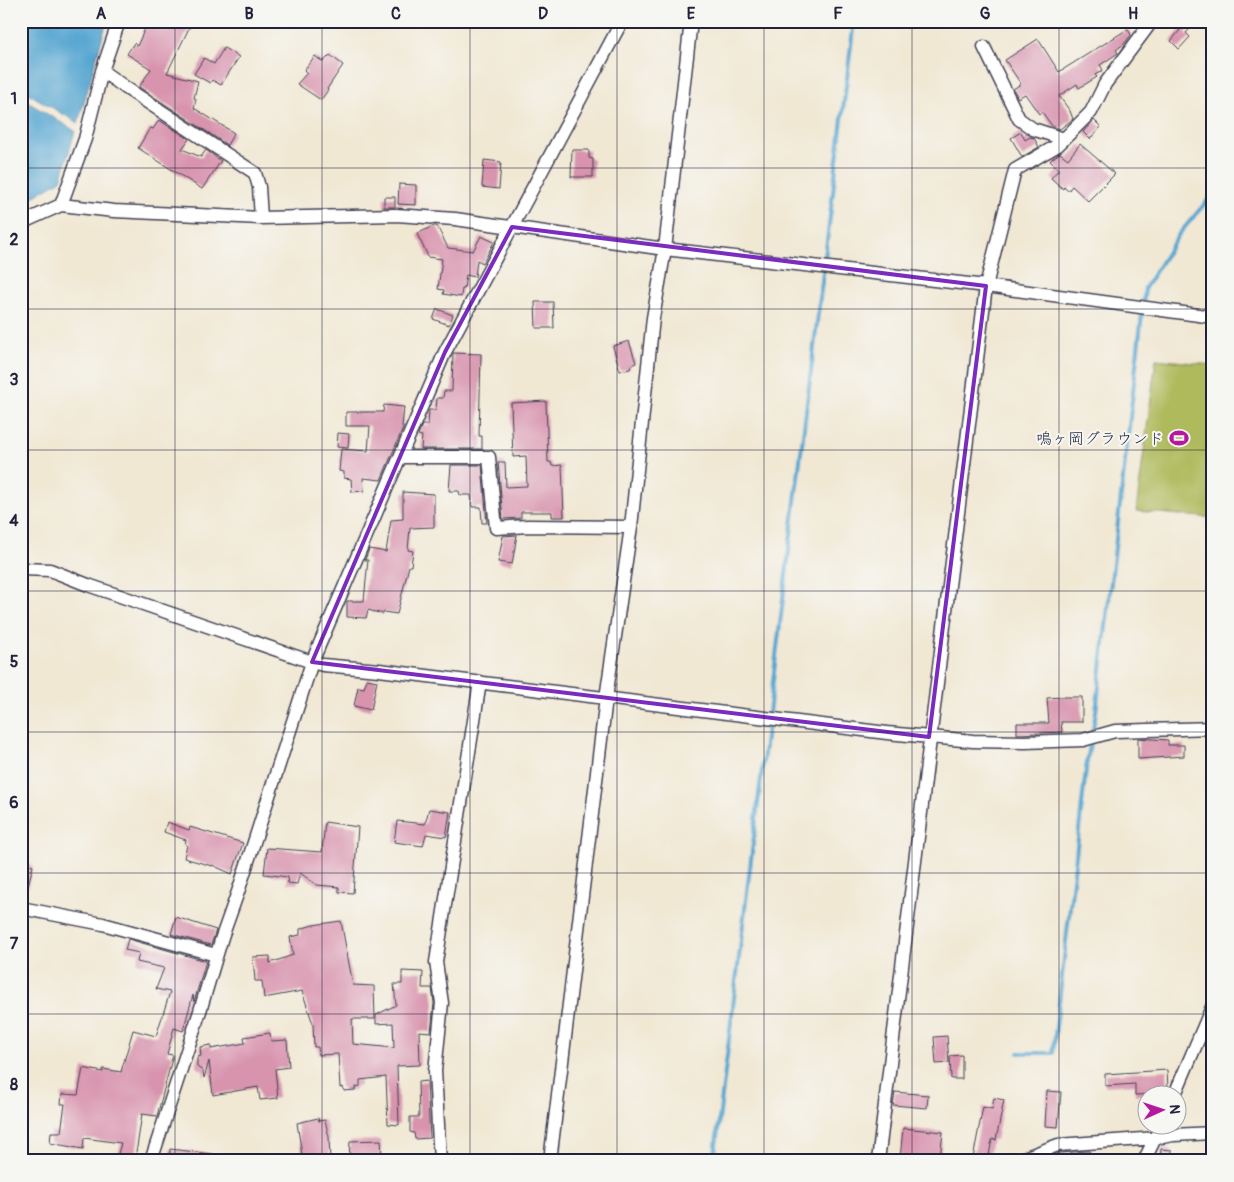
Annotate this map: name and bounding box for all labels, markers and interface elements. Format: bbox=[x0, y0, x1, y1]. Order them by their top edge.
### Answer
text: A bbox=[96, 4, 107, 24]
text: B bbox=[244, 4, 254, 24]
text: C bbox=[391, 4, 401, 24]
text: D bbox=[538, 4, 548, 24]
text: E bbox=[687, 4, 696, 24]
text: F bbox=[833, 4, 843, 24]
text: G bbox=[980, 4, 991, 24]
text: H bbox=[1128, 4, 1138, 24]
text: 1 bbox=[11, 89, 17, 109]
text: 2 bbox=[10, 230, 19, 250]
text: 3 bbox=[10, 370, 19, 390]
sports icon: 鳴ヶ岡グラウンド bbox=[1168, 427, 1190, 449]
place label: 鳴ヶ岡グラウンド bbox=[1036, 429, 1164, 449]
text: 4 bbox=[9, 511, 19, 531]
text: 5 bbox=[10, 652, 19, 672]
text: 6 bbox=[9, 793, 19, 813]
text: 7 bbox=[10, 934, 19, 954]
text: 8 bbox=[10, 1075, 18, 1095]
north arrow bbox=[1136, 1084, 1186, 1134]
text: N bbox=[1166, 1104, 1183, 1115]

